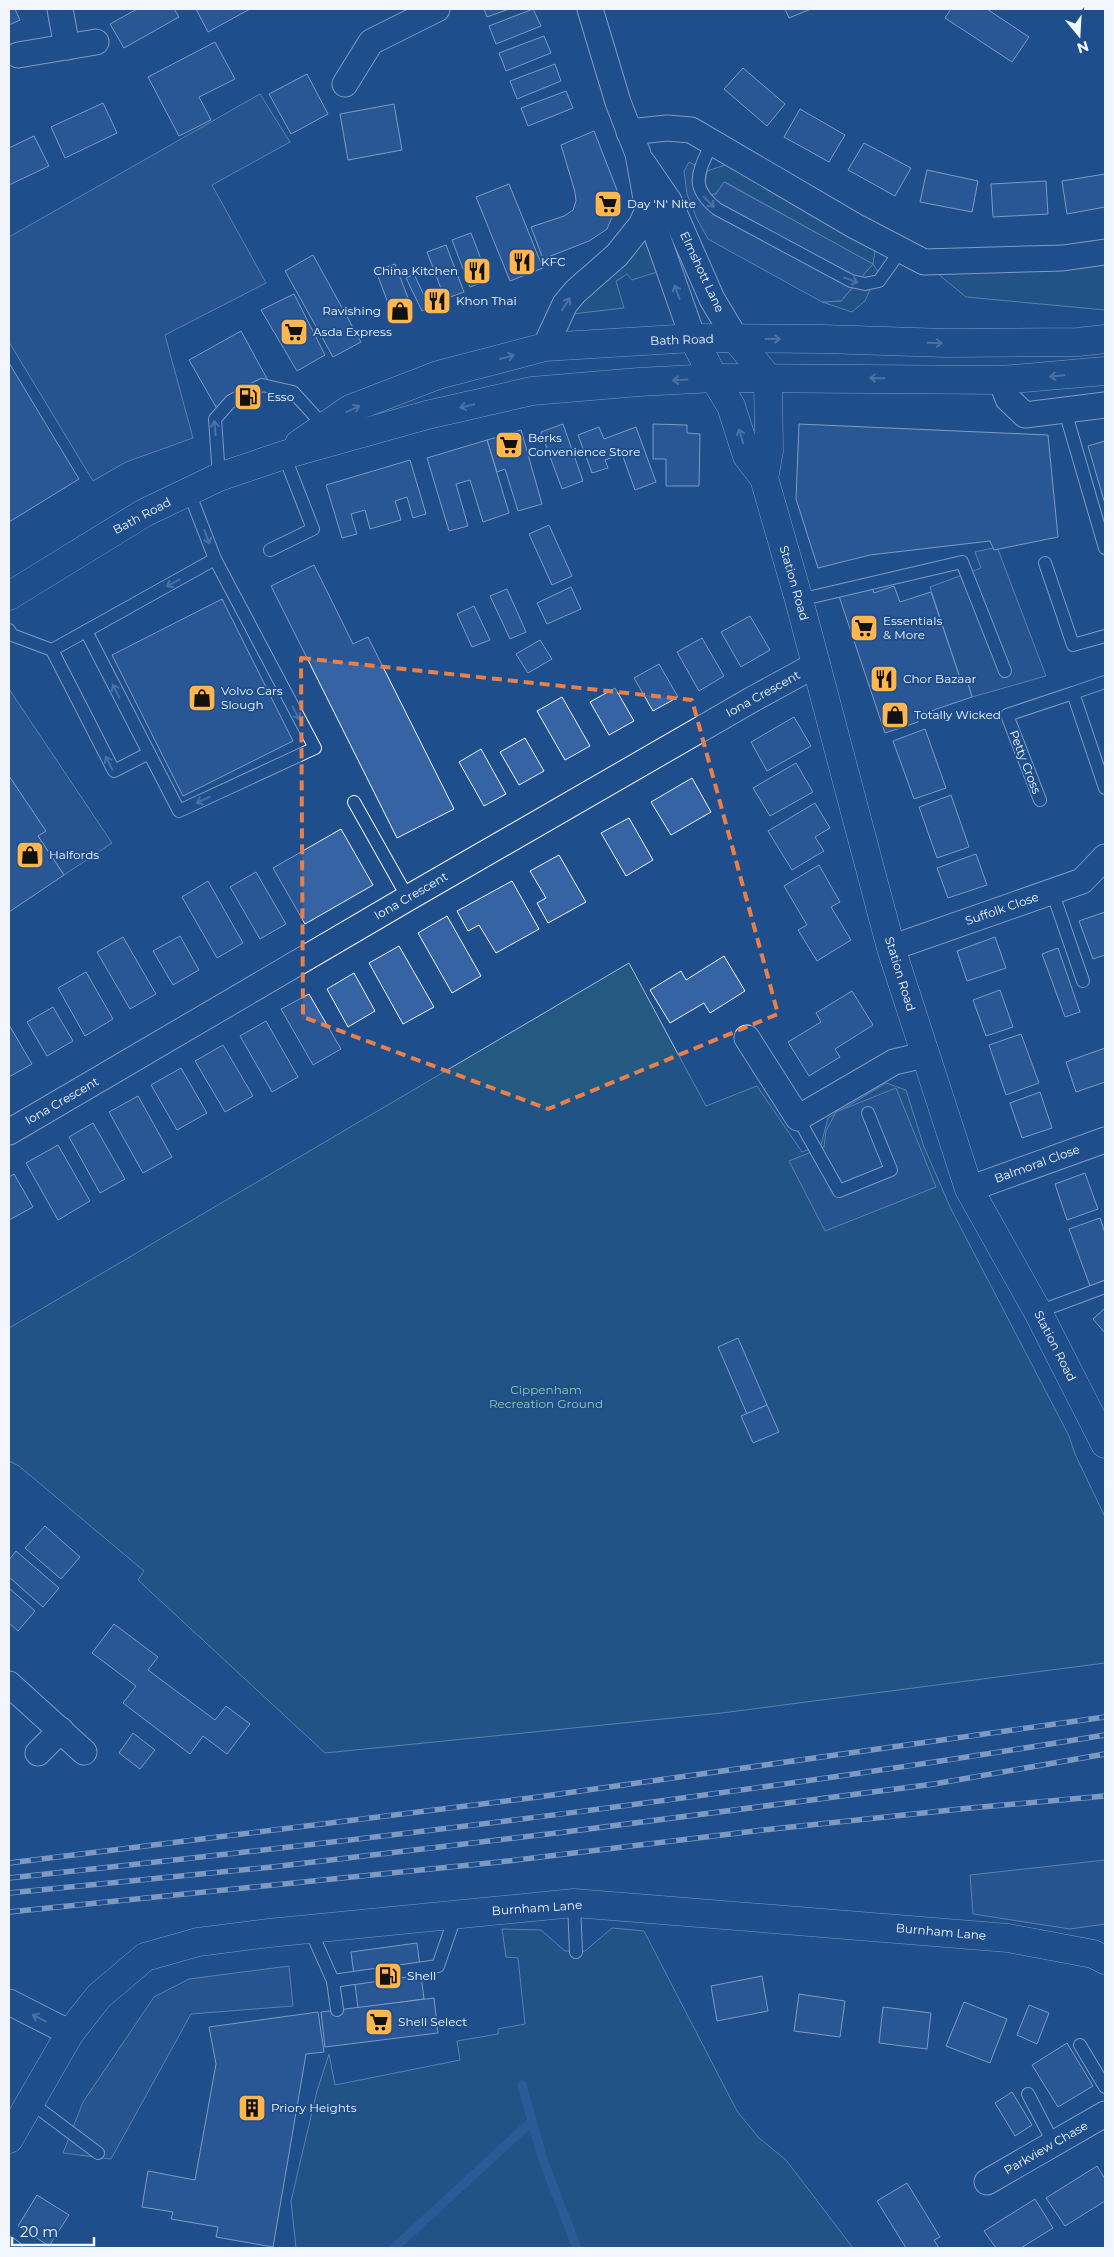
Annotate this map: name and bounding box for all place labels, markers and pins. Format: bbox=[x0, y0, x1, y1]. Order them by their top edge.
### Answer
supermarket icon: Day 'N' Nite bbox=[593, 189, 623, 219]
place label: Day 'N' Nite bbox=[627, 196, 696, 211]
restaurant icon: KFC bbox=[507, 247, 537, 277]
place label: KFC bbox=[541, 254, 566, 269]
restaurant icon: China Kitchen bbox=[462, 256, 492, 286]
place label: China Kitchen bbox=[373, 263, 458, 278]
restaurant icon: Khon Thai bbox=[422, 286, 452, 316]
place label: Khon Thai bbox=[456, 293, 517, 308]
shop icon: Ravishing bbox=[385, 296, 415, 326]
place label: Ravishing bbox=[322, 303, 381, 318]
supermarket icon: Asda Express bbox=[279, 317, 309, 347]
place label: Asda Express bbox=[313, 324, 392, 339]
fuel station icon: Esso bbox=[233, 382, 263, 412]
place label: Esso bbox=[267, 389, 294, 404]
supermarket icon: Berks Convenience Store bbox=[494, 430, 524, 460]
place label: Berks Convenience Store bbox=[528, 430, 641, 459]
supermarket icon: Essentials & More bbox=[849, 613, 879, 643]
place label: Essentials & More bbox=[883, 613, 942, 642]
restaurant icon: Chor Bazaar bbox=[869, 664, 899, 694]
place label: Chor Bazaar bbox=[903, 671, 977, 686]
shop icon: Volvo Cars Slough bbox=[187, 683, 217, 713]
place label: Volvo Cars Slough bbox=[221, 683, 283, 712]
shop icon: Totally Wicked bbox=[880, 700, 910, 730]
place label: Totally Wicked bbox=[914, 707, 1001, 722]
shop icon: Halfords bbox=[15, 840, 45, 870]
place label: Halfords bbox=[49, 847, 99, 862]
fuel station icon: Shell bbox=[373, 1961, 403, 1991]
place label: Shell bbox=[407, 1968, 436, 1983]
supermarket icon: Shell Select bbox=[364, 2007, 394, 2037]
place label: Shell Select bbox=[398, 2014, 467, 2029]
building icon: Priory Heights bbox=[237, 2093, 267, 2123]
place label: Priory Heights bbox=[271, 2100, 357, 2115]

